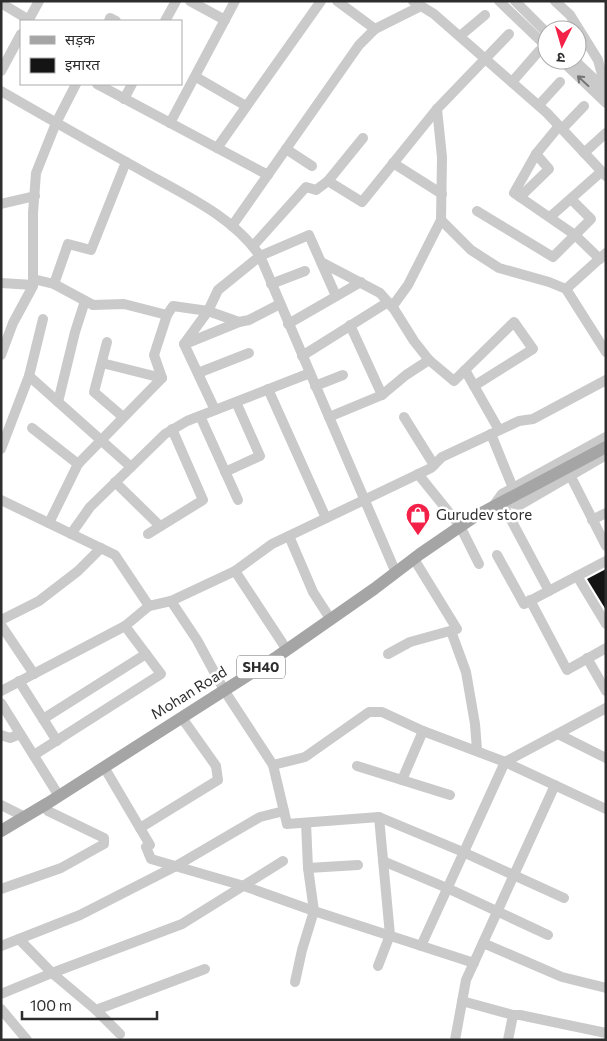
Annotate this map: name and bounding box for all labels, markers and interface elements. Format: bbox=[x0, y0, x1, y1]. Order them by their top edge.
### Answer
legend bbox=[20, 20, 182, 85]
north arrow bbox=[537, 20, 587, 70]
text: सड़क bbox=[65, 30, 95, 48]
text: उ bbox=[555, 50, 566, 67]
text: इमारत bbox=[65, 55, 100, 73]
one-way arrow bbox=[577, 75, 589, 87]
shop icon: Gurudev store bbox=[405, 502, 431, 536]
place label: Gurudev store bbox=[436, 505, 532, 523]
road number: SH40 bbox=[237, 656, 285, 679]
street label: Mohan Road bbox=[147, 662, 230, 723]
scale bar bbox=[22, 988, 158, 1020]
text: 100 m bbox=[30, 996, 72, 1014]

